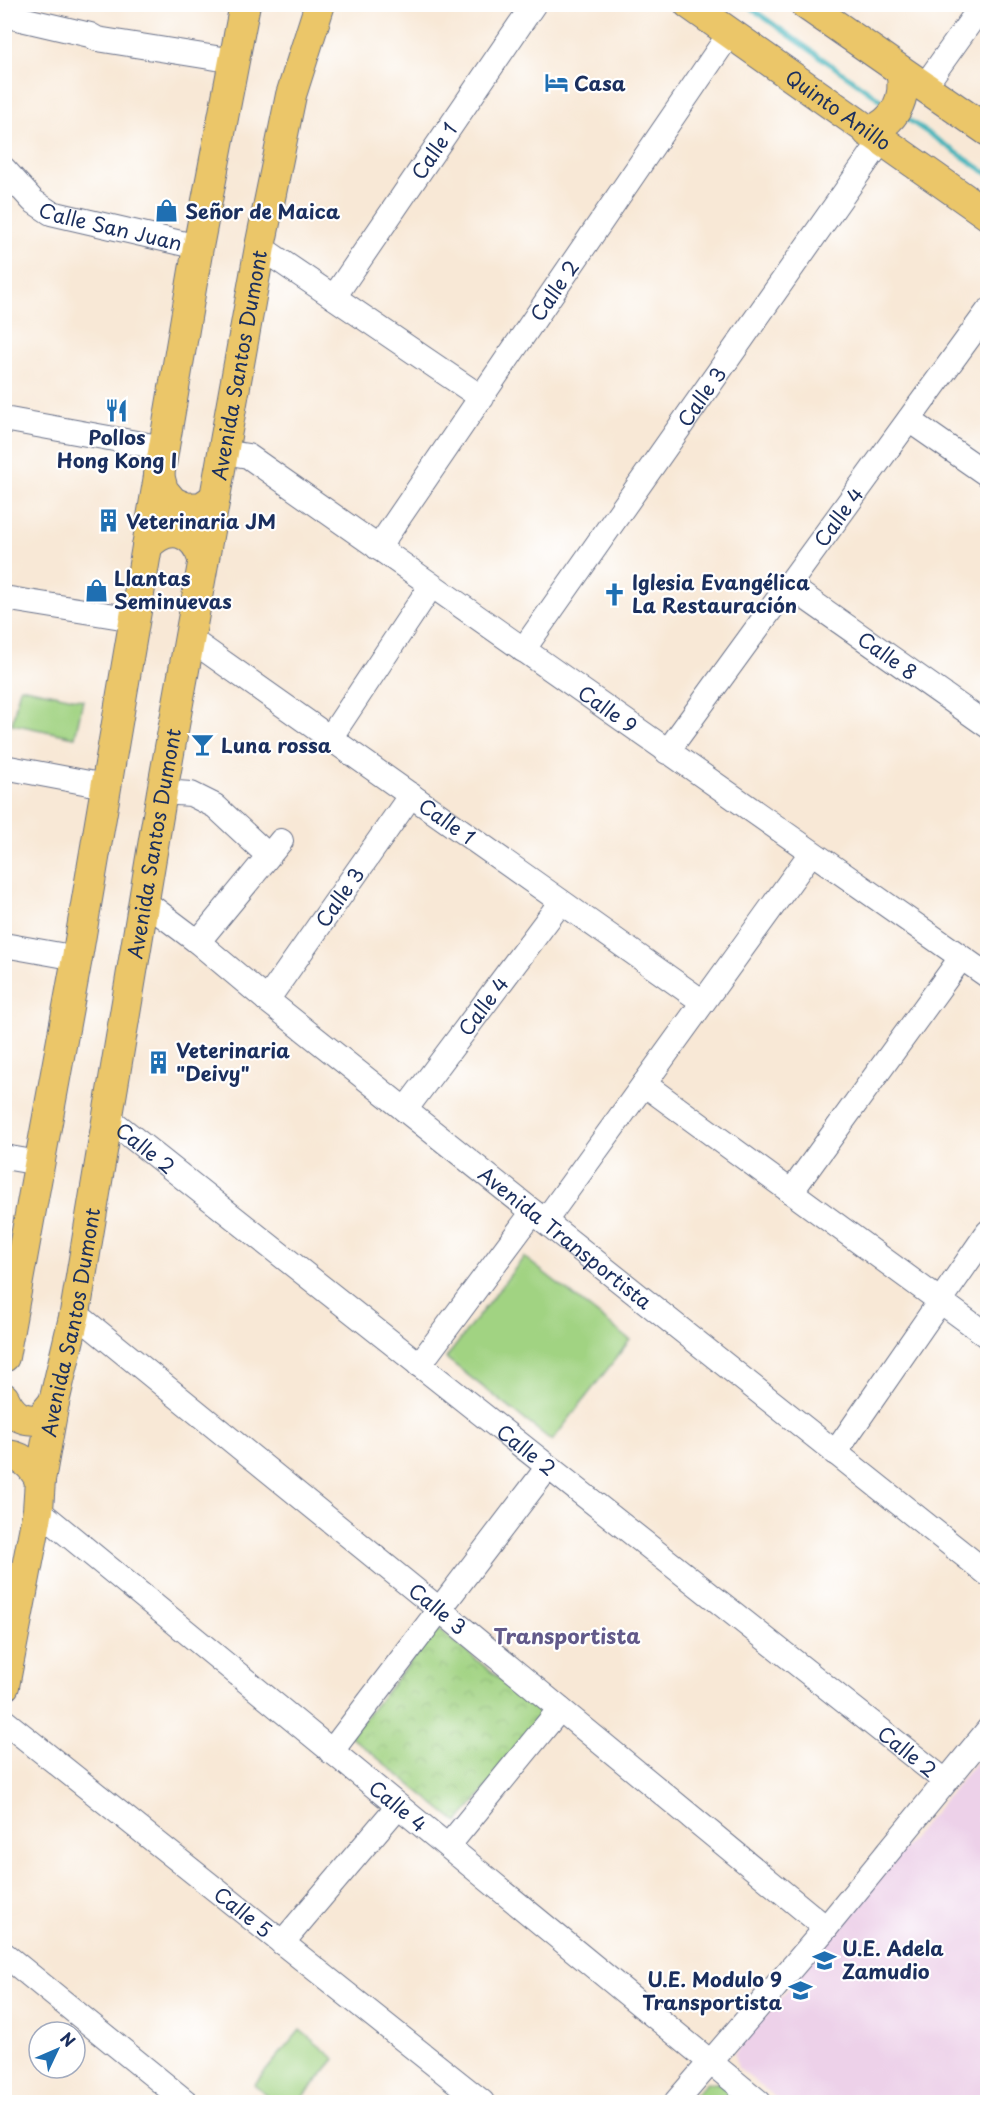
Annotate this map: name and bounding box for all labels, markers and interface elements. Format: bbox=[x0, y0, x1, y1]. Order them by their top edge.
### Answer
street label: Quinto Anillo bbox=[780, 62, 897, 157]
place label: Casa bbox=[574, 68, 626, 98]
hotel icon: Casa bbox=[543, 70, 569, 96]
street label: Calle 1 bbox=[404, 116, 464, 185]
street label: Calle San Juan bbox=[33, 194, 185, 258]
place label: Señor de Maica bbox=[185, 196, 341, 226]
shop icon: Señor de Maica bbox=[154, 198, 180, 224]
street label: Avenida Santos Dumont bbox=[203, 248, 274, 482]
street label: Calle 2 bbox=[522, 254, 586, 327]
street label: Calle 3 bbox=[670, 360, 733, 433]
restaurant icon: Pollos Hong Kong I bbox=[104, 397, 130, 423]
place label: Pollos Hong Kong I bbox=[57, 422, 177, 475]
street label: Calle 4 bbox=[806, 481, 870, 553]
place label: Veterinaria JM bbox=[126, 506, 276, 536]
building icon: Veterinaria JM bbox=[95, 508, 121, 534]
place label: Llantas Seminuevas bbox=[114, 563, 232, 616]
place label: Iglesia Evangélica La Restauración bbox=[632, 567, 810, 620]
shop icon: Llantas Seminuevas bbox=[83, 577, 109, 603]
church icon: Iglesia Evangélica La Restauración bbox=[601, 581, 627, 607]
street label: Calle 8 bbox=[852, 624, 924, 687]
street label: Calle 9 bbox=[572, 677, 643, 740]
street label: Avenida Santos Dumont bbox=[119, 726, 188, 961]
place label: Luna rossa bbox=[221, 730, 332, 760]
bar icon: Luna rossa bbox=[190, 732, 216, 758]
street label: Calle 1 bbox=[413, 790, 482, 852]
street label: Calle 3 bbox=[308, 861, 371, 933]
street label: Calle 4 bbox=[451, 970, 515, 1042]
place label: Veterinaria "Deivy" bbox=[176, 1035, 290, 1088]
building icon: Veterinaria "Deivy" bbox=[145, 1049, 171, 1075]
street label: Calle 2 bbox=[109, 1115, 182, 1181]
street label: Avenida Transportista bbox=[472, 1159, 659, 1316]
street label: Avenida Santos Dumont bbox=[33, 1205, 107, 1439]
street label: Calle 2 bbox=[490, 1417, 563, 1483]
street label: Calle 3 bbox=[402, 1575, 474, 1641]
district label: Transportista bbox=[494, 1619, 640, 1651]
street label: Calle 2 bbox=[871, 1718, 944, 1784]
street label: Calle 4 bbox=[362, 1773, 434, 1839]
street label: Calle 5 bbox=[208, 1879, 279, 1944]
place label: U.E. Adela Zamudio bbox=[842, 1933, 944, 1986]
school or university icon: U.E. Adela Zamudio bbox=[811, 1947, 837, 1973]
place label: U.E. Modulo 9 Transportista bbox=[642, 1964, 782, 2017]
school or university icon: U.E. Modulo 9 Transportista bbox=[787, 1978, 813, 2004]
north arrow bbox=[27, 2020, 87, 2080]
text: N bbox=[55, 2026, 82, 2052]

